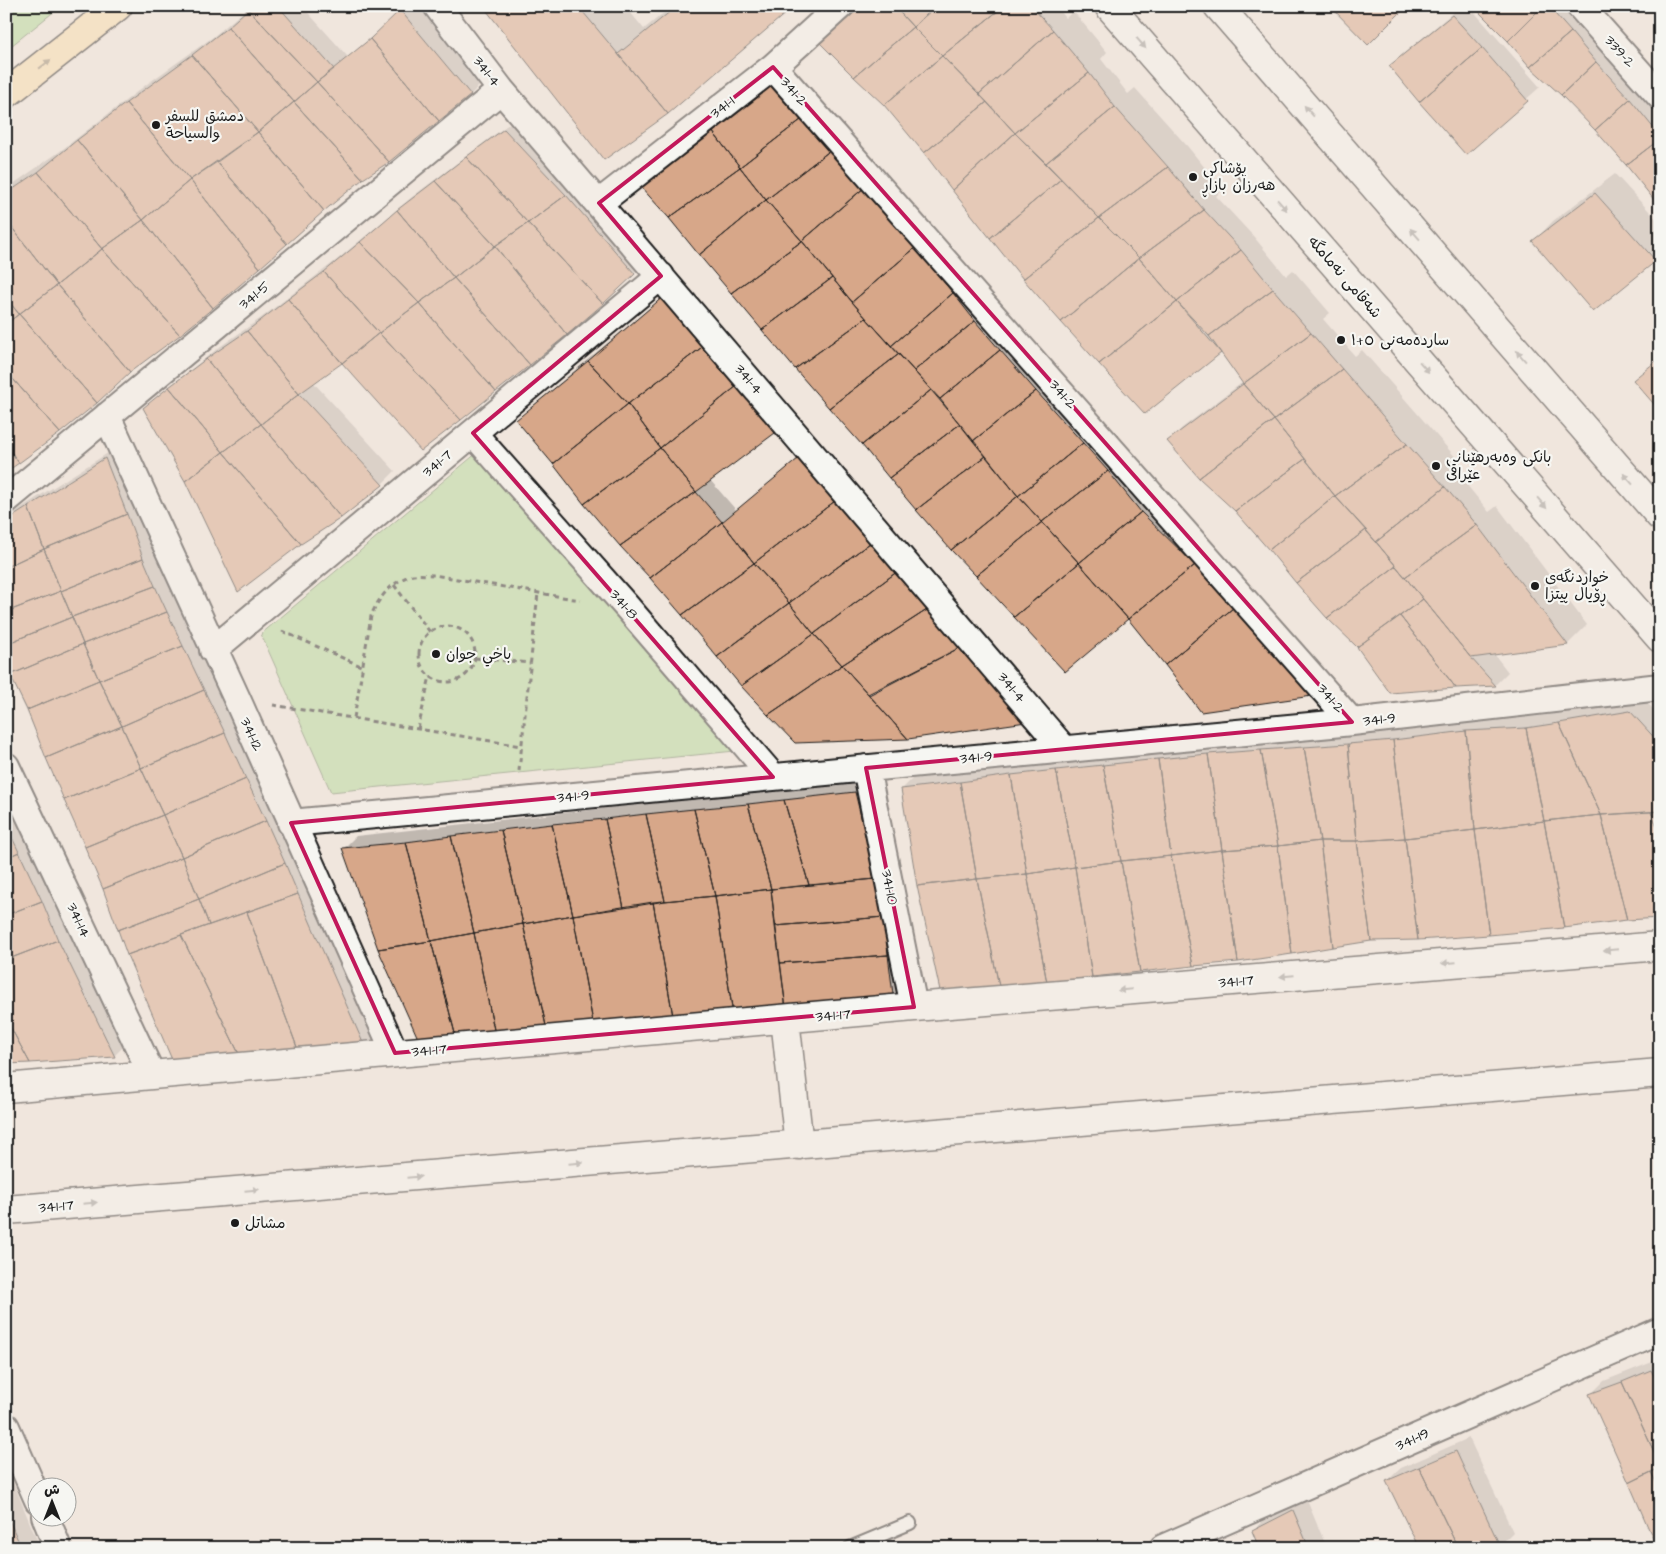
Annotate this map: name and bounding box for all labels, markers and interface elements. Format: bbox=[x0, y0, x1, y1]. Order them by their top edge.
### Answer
street label: 339-2 bbox=[1599, 31, 1640, 72]
one-way arrow bbox=[1135, 37, 1146, 49]
street label: 341-4 bbox=[468, 51, 506, 91]
one-way arrow bbox=[38, 58, 51, 69]
street label: 341-2 bbox=[775, 72, 813, 111]
street label: 341-1 bbox=[705, 91, 739, 124]
one-way arrow bbox=[1303, 104, 1314, 117]
place label: دمشق للسفر والسياحة bbox=[164, 106, 244, 144]
marker: دمشق للسفر والسياحة bbox=[150, 119, 162, 131]
place label: پۆشاکی هەرزان بازاڕ bbox=[1202, 158, 1275, 198]
marker: پۆشاکی هەرزان بازاڕ bbox=[1187, 171, 1199, 183]
one-way arrow bbox=[1277, 199, 1288, 212]
one-way arrow bbox=[1409, 228, 1421, 240]
street label: شەقامی نەمامگە bbox=[1303, 232, 1386, 323]
street label: 341-5 bbox=[234, 276, 275, 315]
place label: ساردەمەنی ٥+١ bbox=[1351, 330, 1449, 351]
marker: ساردەمەنی ٥+١ bbox=[1335, 334, 1347, 346]
one-way arrow bbox=[1516, 350, 1527, 363]
street label: 341-4 bbox=[729, 359, 768, 399]
one-way arrow bbox=[1418, 361, 1429, 374]
street label: 341-2 bbox=[1044, 375, 1082, 414]
street label: 341-7 bbox=[418, 445, 457, 482]
place label: بانکی وەبەرهێنانی عێراقی bbox=[1446, 447, 1551, 485]
marker: بانکی وەبەرهێنانی عێراقی bbox=[1430, 460, 1442, 472]
one-way arrow bbox=[1622, 474, 1634, 486]
one-way arrow bbox=[1536, 497, 1547, 509]
place label: خواردنگەی ڕۆیال پیتزا bbox=[1545, 567, 1609, 607]
marker: خواردنگەی ڕۆیال پیتزا bbox=[1529, 580, 1541, 592]
street label: 341-8 bbox=[604, 585, 643, 624]
place label: باخي جوان bbox=[446, 644, 511, 667]
marker: باخي جوان bbox=[430, 648, 442, 660]
street label: 341-4 bbox=[992, 667, 1031, 707]
street label: 341-2 bbox=[1312, 679, 1350, 718]
street label: 341-9 bbox=[1362, 707, 1397, 732]
street label: 341-12 bbox=[235, 714, 268, 755]
street label: 341-9 bbox=[959, 746, 993, 769]
street label: 341-9 bbox=[556, 785, 590, 808]
street label: 341-10 bbox=[876, 868, 903, 907]
street label: 341-14 bbox=[61, 899, 96, 941]
one-way arrow bbox=[1603, 946, 1619, 954]
one-way arrow bbox=[1441, 959, 1457, 967]
street label: 341-17 bbox=[1217, 969, 1255, 994]
one-way arrow bbox=[1279, 973, 1295, 981]
one-way arrow bbox=[1117, 986, 1133, 994]
street label: 341-17 bbox=[814, 1003, 852, 1028]
street label: 341-17 bbox=[410, 1038, 448, 1063]
one-way arrow bbox=[568, 1159, 584, 1167]
one-way arrow bbox=[406, 1172, 422, 1180]
one-way arrow bbox=[244, 1186, 260, 1194]
street label: 341-17 bbox=[37, 1194, 75, 1219]
one-way arrow bbox=[82, 1199, 98, 1207]
place label: مشاتل bbox=[245, 1213, 285, 1234]
marker: مشاتل bbox=[229, 1217, 241, 1229]
street label: 341-19 bbox=[1392, 1423, 1432, 1456]
north arrow bbox=[28, 1476, 78, 1526]
text: ش bbox=[44, 1480, 60, 1500]

